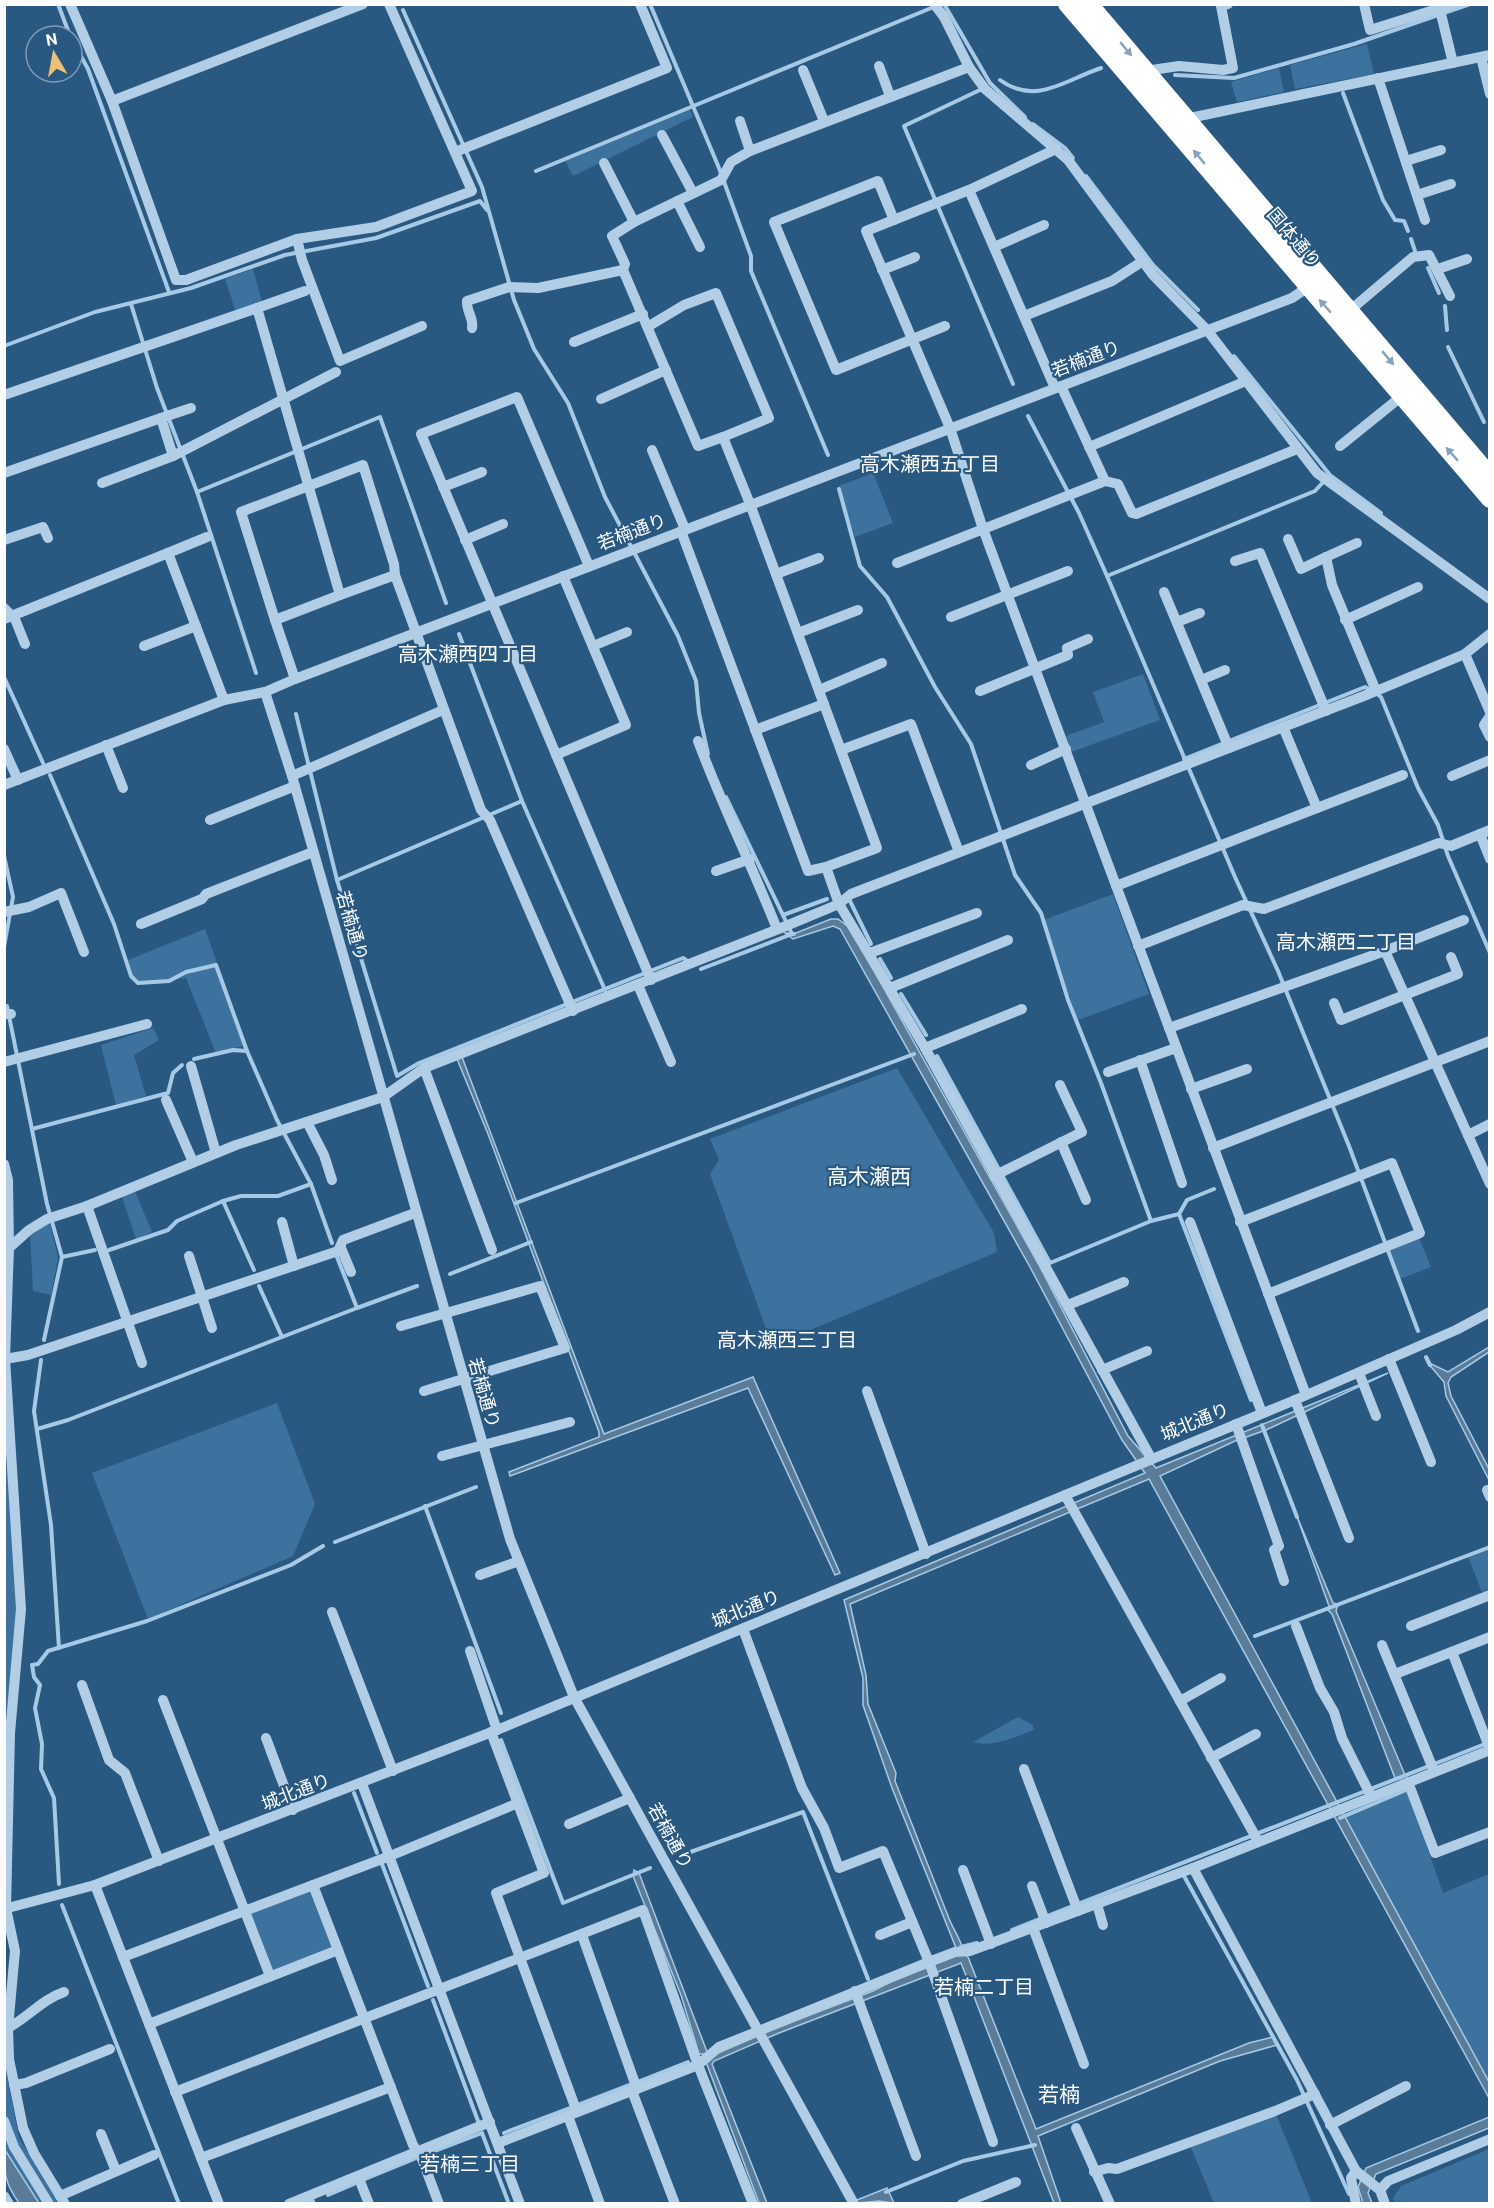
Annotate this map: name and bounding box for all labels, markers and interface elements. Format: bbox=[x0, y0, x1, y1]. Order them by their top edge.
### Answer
north arrow bbox=[24, 24, 84, 84]
text: N bbox=[44, 29, 59, 50]
one-way arrow bbox=[1119, 41, 1132, 56]
one-way arrow bbox=[1193, 150, 1206, 165]
street label: 国体通り bbox=[1263, 203, 1326, 272]
one-way arrow bbox=[1318, 298, 1331, 314]
street label: 若楠通り bbox=[1048, 336, 1123, 381]
one-way arrow bbox=[1381, 350, 1394, 365]
one-way arrow bbox=[1445, 446, 1458, 462]
district label: 高木瀬西五丁目 bbox=[860, 452, 1000, 476]
street label: 若楠通り bbox=[594, 509, 669, 554]
district label: 高木瀬西四丁目 bbox=[398, 642, 538, 666]
street label: 若楠通り bbox=[332, 888, 372, 963]
district label: 高木瀬西二丁目 bbox=[1276, 930, 1416, 954]
district label: 高木瀬西 bbox=[827, 1165, 911, 1189]
district label: 高木瀬西三丁目 bbox=[717, 1328, 857, 1352]
street label: 若楠通り bbox=[464, 1355, 504, 1430]
street label: 城北通り bbox=[1158, 1398, 1232, 1445]
street label: 城北通り bbox=[709, 1585, 783, 1632]
street label: 城北通り bbox=[258, 1769, 333, 1814]
street label: 若楠通り bbox=[644, 1799, 697, 1872]
district label: 若楠二丁目 bbox=[934, 1975, 1034, 1999]
district label: 若楠 bbox=[1038, 2083, 1080, 2107]
district label: 若楠三丁目 bbox=[420, 2152, 520, 2176]

